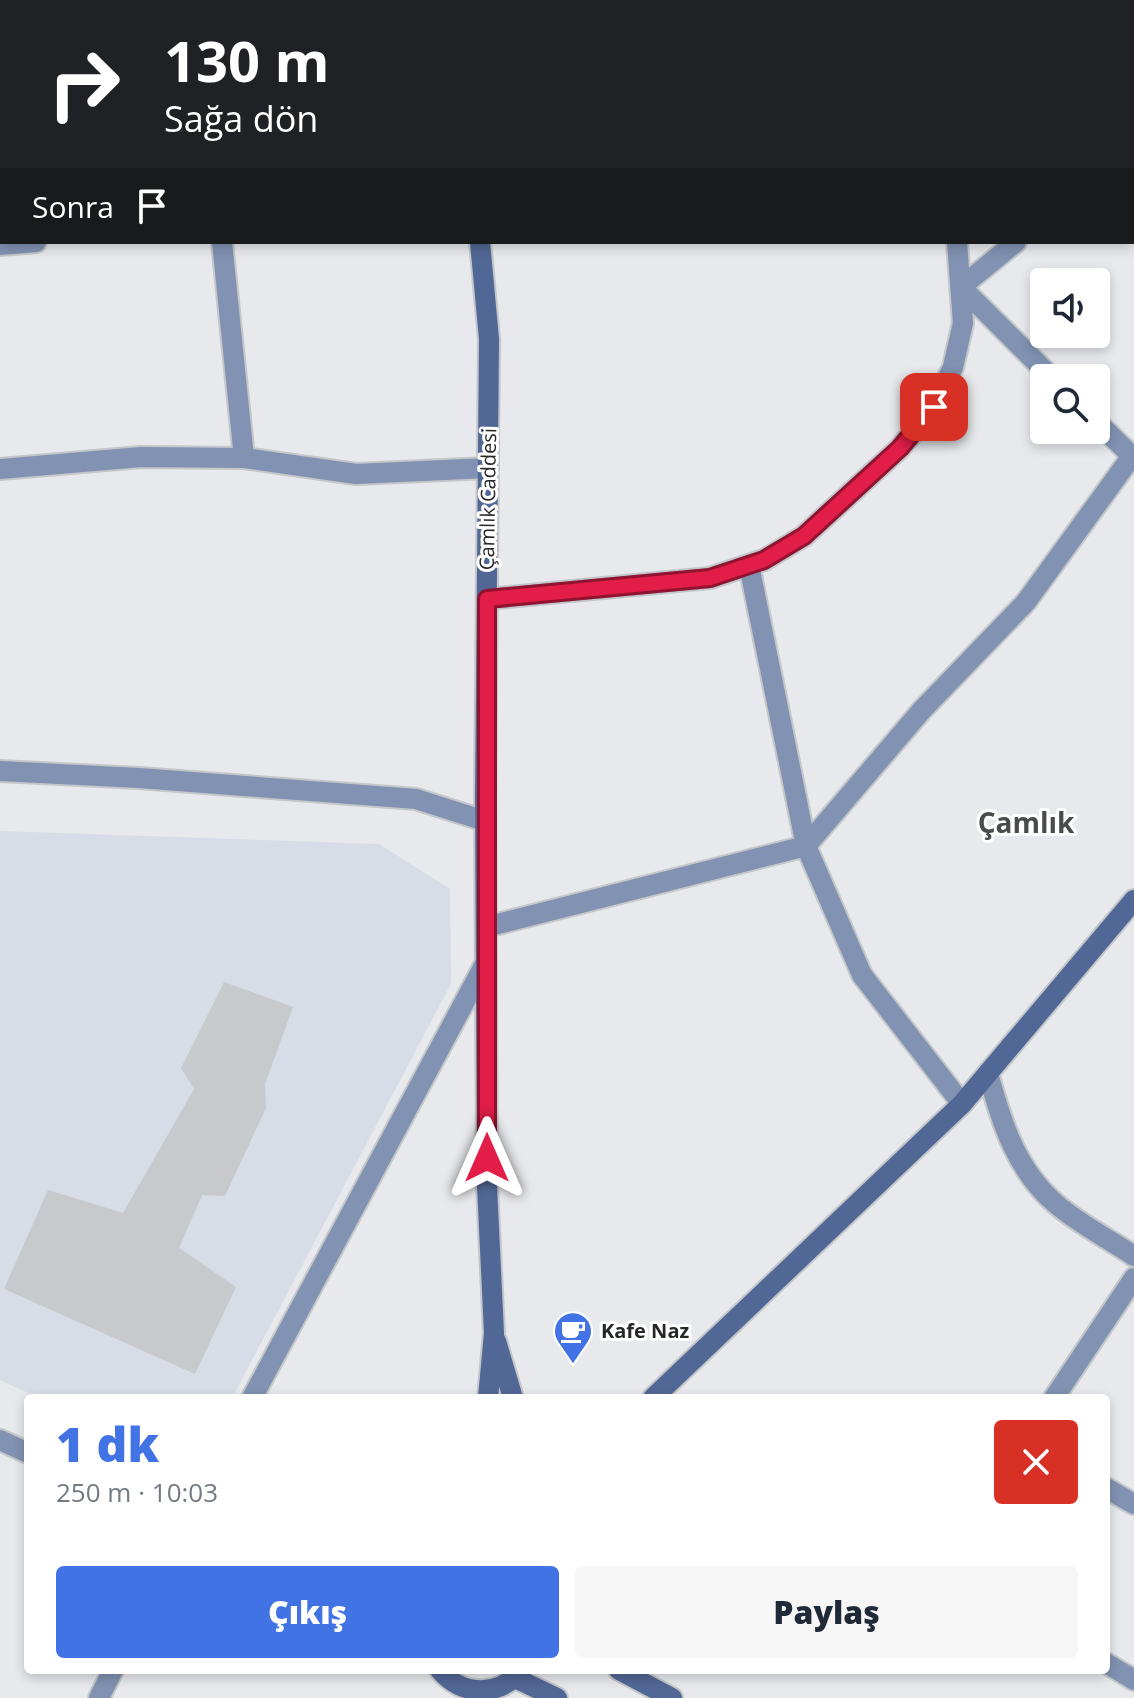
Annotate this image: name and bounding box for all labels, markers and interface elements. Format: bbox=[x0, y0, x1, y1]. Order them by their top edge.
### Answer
text: 130 m bbox=[164, 22, 330, 98]
icon: right bbox=[32, 32, 136, 136]
text: Sağa dön bbox=[164, 94, 318, 143]
icon: arrive bbox=[130, 184, 174, 228]
text: Sonra bbox=[32, 186, 114, 227]
map controls bbox=[1030, 268, 1110, 444]
button: sound bbox=[1030, 268, 1110, 348]
button: search bbox=[1030, 364, 1110, 444]
pin bbox=[900, 373, 968, 441]
icon: arrive bbox=[912, 385, 956, 429]
street label: Çamlık Caddesi bbox=[473, 428, 502, 570]
district label: Çamlık bbox=[978, 803, 1075, 841]
position arrow bbox=[445, 1116, 529, 1200]
cafe icon: Kafe Naz bbox=[552, 1310, 594, 1365]
place label: Kafe Naz bbox=[601, 1317, 689, 1344]
text: 1 dk bbox=[56, 1411, 159, 1476]
button: close bbox=[994, 1420, 1078, 1504]
text: 250 m · 10:03 bbox=[56, 1474, 218, 1510]
button: Çıkış bbox=[56, 1566, 559, 1658]
button: Paylaş bbox=[575, 1566, 1078, 1658]

